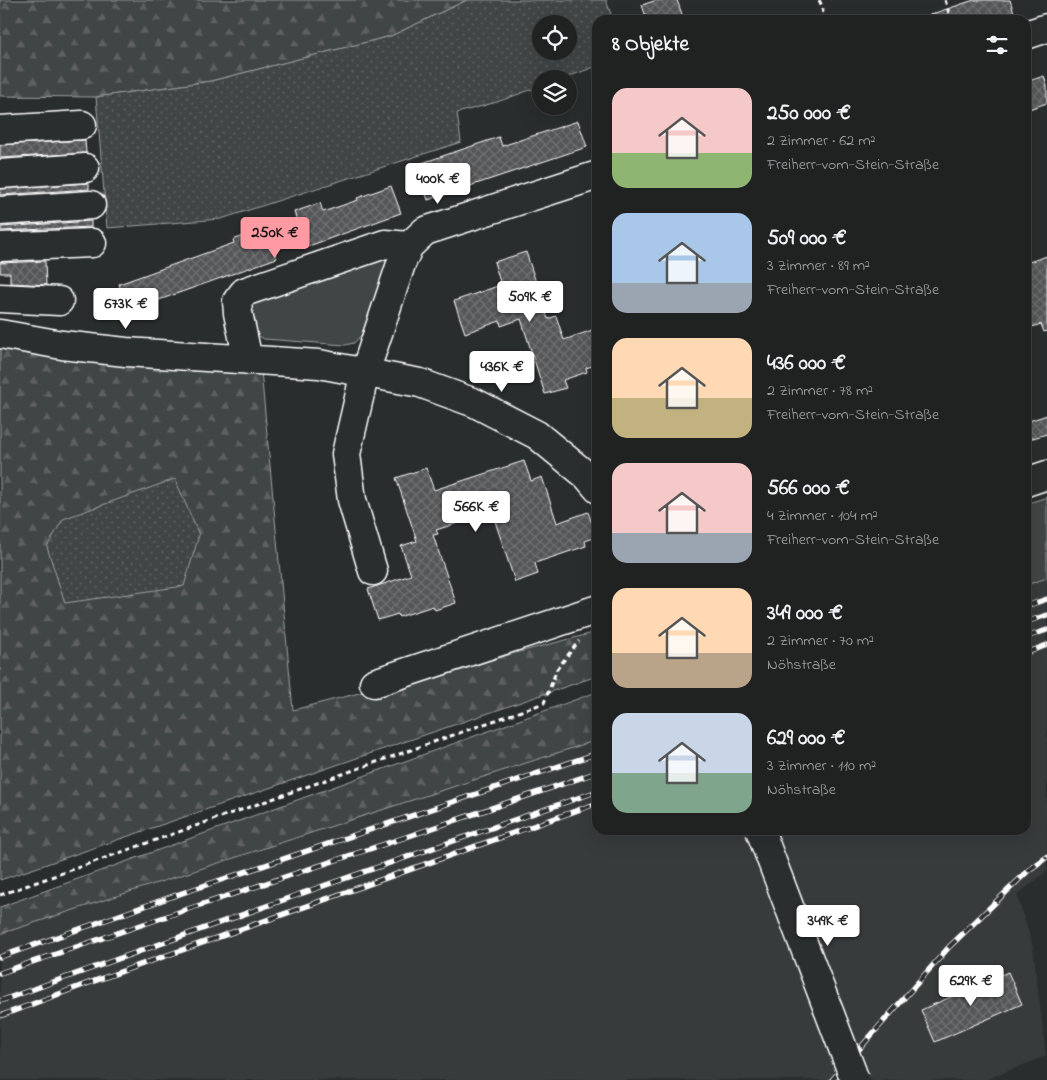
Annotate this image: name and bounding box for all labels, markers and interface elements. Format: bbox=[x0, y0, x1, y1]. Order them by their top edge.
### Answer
map controls bbox=[532, 15, 577, 115]
button: locate bbox=[532, 15, 577, 60]
text: 8 Objekte bbox=[612, 30, 689, 60]
icon: filters bbox=[983, 31, 1011, 59]
button: layers bbox=[532, 70, 577, 115]
text: 250 000 € bbox=[767, 99, 851, 129]
icon: home bbox=[652, 108, 712, 168]
text: 2 Zimmer · 62 m² bbox=[767, 129, 875, 153]
text: Freiherr-vom-Stein-Straße bbox=[767, 153, 939, 177]
pin: 400K € bbox=[397, 162, 479, 205]
text: 400K € bbox=[416, 167, 460, 191]
pin: 250K € bbox=[234, 216, 316, 259]
text: 250K € bbox=[252, 221, 298, 245]
text: 509 000 € bbox=[767, 224, 847, 254]
icon: home bbox=[652, 233, 712, 293]
text: 3 Zimmer · 89 m² bbox=[767, 254, 870, 278]
text: Freiherr-vom-Stein-Straße bbox=[767, 278, 939, 302]
pin: 509K € bbox=[489, 280, 571, 323]
text: 509K € bbox=[508, 285, 552, 309]
pin: 673K € bbox=[85, 288, 167, 330]
text: 673K € bbox=[104, 292, 148, 316]
text: 436 000 € bbox=[767, 349, 846, 379]
pin: 436K € bbox=[461, 350, 543, 393]
text: 436K € bbox=[480, 355, 524, 379]
icon: home bbox=[652, 358, 712, 418]
text: 2 Zimmer · 78 m² bbox=[767, 379, 873, 403]
text: Freiherr-vom-Stein-Straße bbox=[767, 403, 939, 427]
text: 566 000 € bbox=[767, 474, 850, 504]
icon: home bbox=[652, 483, 712, 543]
pin: 566K € bbox=[435, 490, 517, 533]
text: 566K € bbox=[453, 495, 499, 519]
text: 4 Zimmer · 104 m² bbox=[767, 504, 878, 528]
text: Freiherr-vom-Stein-Straße bbox=[767, 528, 939, 552]
text: 349 000 € bbox=[767, 599, 843, 629]
icon: home bbox=[652, 608, 712, 668]
text: 2 Zimmer · 70 m² bbox=[767, 629, 874, 653]
text: Nöhstraße bbox=[767, 653, 836, 677]
text: 629 000 € bbox=[767, 724, 845, 754]
icon: home bbox=[652, 733, 712, 793]
text: 3 Zimmer · 110 m² bbox=[767, 754, 876, 778]
text: Nöhstraße bbox=[767, 778, 836, 802]
pin: 349K € bbox=[787, 904, 869, 947]
text: 349K € bbox=[808, 909, 848, 933]
pin: 629K € bbox=[930, 964, 1012, 1007]
text: 629K € bbox=[950, 969, 992, 993]

